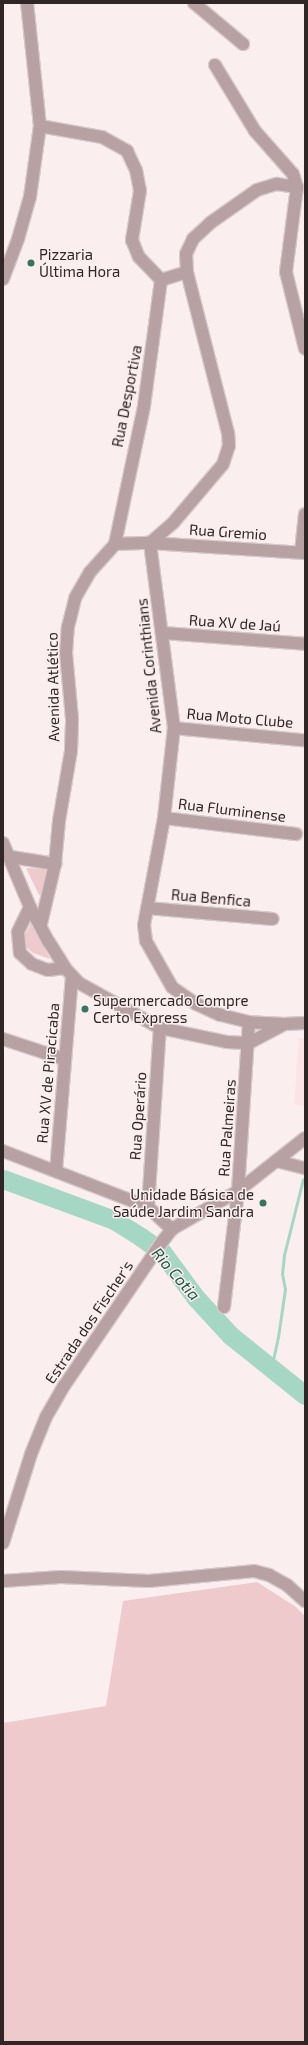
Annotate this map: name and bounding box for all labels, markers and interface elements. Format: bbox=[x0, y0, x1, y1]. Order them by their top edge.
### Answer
place label: Pizzaria Última Hora bbox=[39, 245, 120, 280]
marker: Pizzaria Última Hora bbox=[26, 258, 36, 268]
street label: Rua Desportiva bbox=[108, 343, 146, 449]
street label: Rua Gremio bbox=[188, 520, 268, 544]
street label: Avenida Corinthians bbox=[133, 598, 165, 734]
street label: Rua XV de Jaú bbox=[188, 611, 282, 635]
street label: Avenida Atlético bbox=[43, 632, 63, 742]
street label: Rua Moto Clube bbox=[186, 704, 294, 732]
street label: Rua Fluminense bbox=[177, 794, 287, 826]
street label: Rua Benfica bbox=[170, 886, 252, 910]
place label: Supermercado Compre Certo Express bbox=[93, 991, 249, 1026]
street label: Rua XV de Piracicaba bbox=[33, 1002, 63, 1144]
marker: Supermercado Compre Certo Express bbox=[80, 1004, 90, 1014]
street label: Rua Operário bbox=[126, 1071, 150, 1161]
street label: Rua Palmeiras bbox=[215, 1079, 239, 1177]
place label: Unidade Básica de Saúde Jardim Sandra bbox=[113, 1185, 254, 1220]
marker: Unidade Básica de Saúde Jardim Sandra bbox=[257, 1197, 269, 1209]
water label: Rio Cotia bbox=[148, 1244, 204, 1304]
street label: Estrada dos Fischer's bbox=[41, 1257, 137, 1387]

